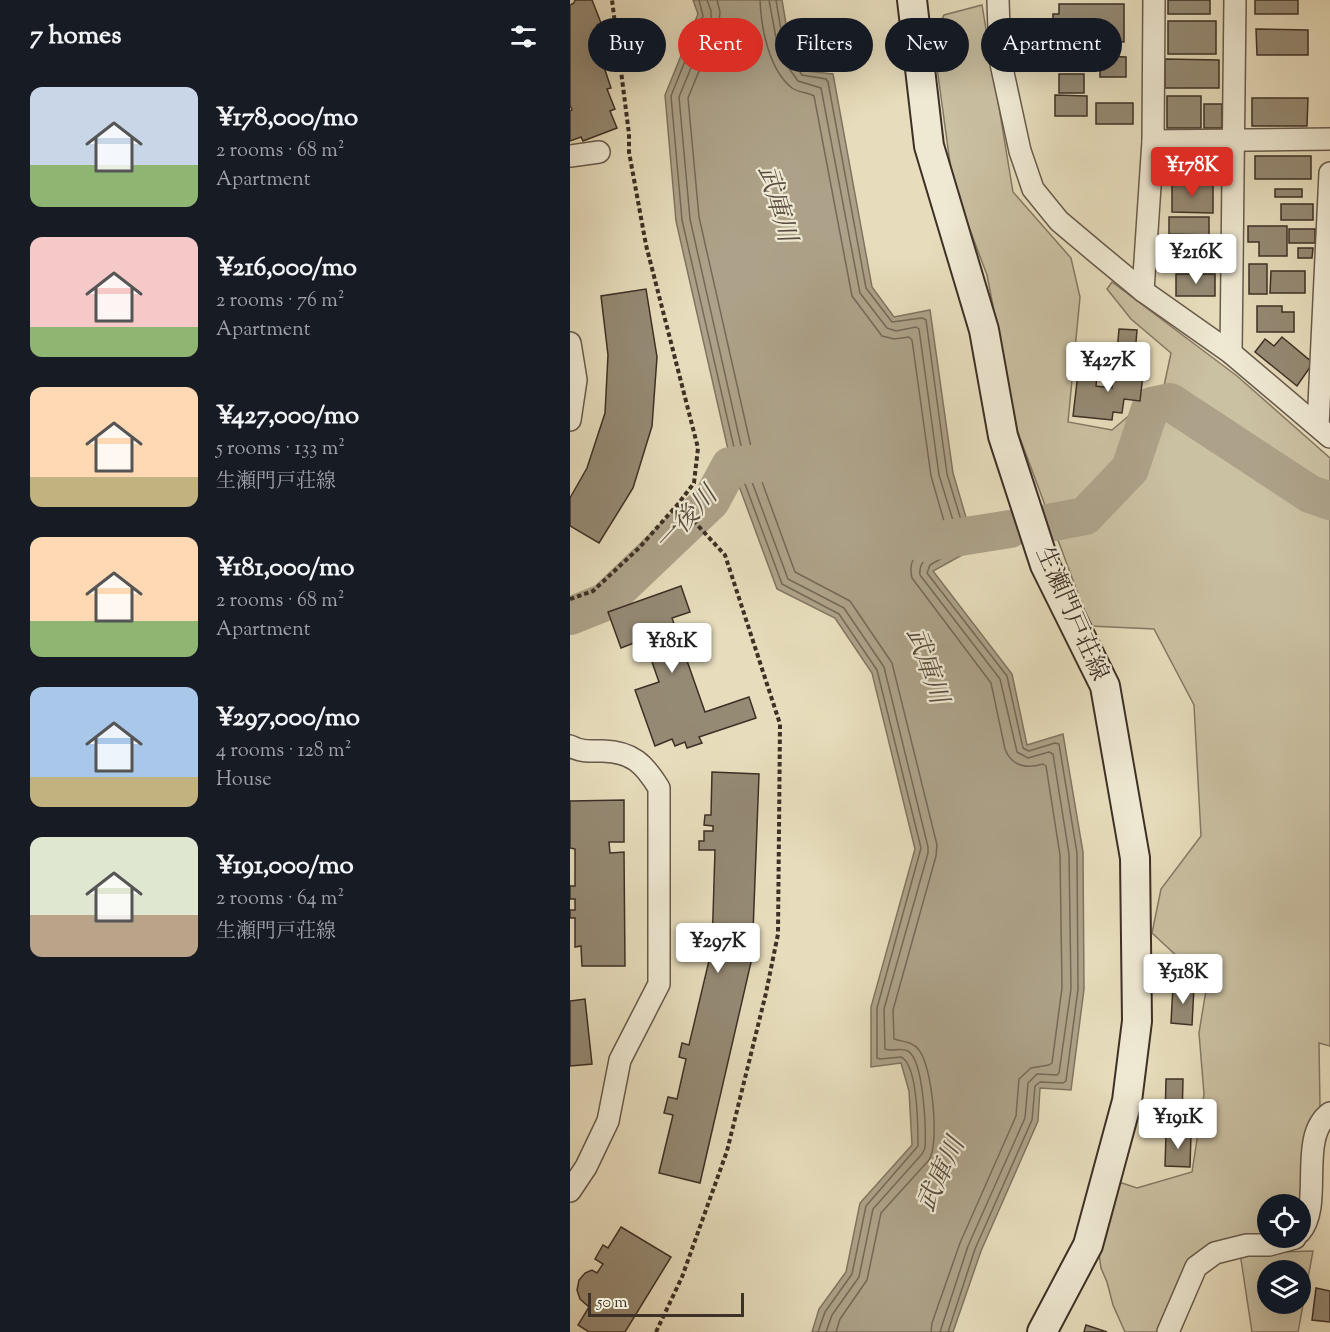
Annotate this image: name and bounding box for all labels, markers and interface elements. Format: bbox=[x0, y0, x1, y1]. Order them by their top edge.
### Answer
text: 7 homes bbox=[30, 18, 121, 55]
chip: Buy bbox=[588, 18, 666, 72]
chip: Rent bbox=[678, 18, 763, 72]
chip: Filters bbox=[775, 18, 873, 72]
chip: New bbox=[885, 18, 969, 72]
chip: Apartment bbox=[981, 18, 1122, 72]
icon: filters bbox=[507, 20, 540, 53]
text: ¥178,000/mo bbox=[216, 100, 358, 137]
icon: home bbox=[78, 111, 150, 183]
text: 2 rooms · 68 m² bbox=[216, 137, 344, 166]
pin: ¥178K bbox=[1150, 147, 1234, 198]
text: ¥178K bbox=[1165, 152, 1219, 181]
water label: 武庫川 bbox=[747, 161, 805, 249]
text: Apartment bbox=[216, 166, 311, 195]
pin: ¥216K bbox=[1154, 234, 1238, 285]
text: ¥216K bbox=[1169, 239, 1223, 268]
text: ¥216,000/mo bbox=[216, 250, 357, 287]
icon: home bbox=[78, 261, 150, 333]
text: 2 rooms · 76 m² bbox=[216, 287, 344, 316]
text: Apartment bbox=[216, 316, 311, 345]
pin: ¥427K bbox=[1066, 342, 1150, 393]
text: ¥427K bbox=[1080, 347, 1136, 376]
text: ¥427,000/mo bbox=[216, 398, 359, 435]
icon: home bbox=[78, 411, 150, 483]
text: 5 rooms · 133 m² bbox=[216, 435, 345, 464]
text: 生瀬門戸荘線 bbox=[216, 468, 336, 497]
water label: 一後川 bbox=[647, 477, 729, 561]
street label: 生瀬門戸荘線 bbox=[1026, 541, 1116, 687]
text: ¥181,000/mo bbox=[216, 550, 354, 587]
icon: home bbox=[78, 561, 150, 633]
text: 2 rooms · 68 m² bbox=[216, 587, 344, 616]
text: Apartment bbox=[216, 616, 311, 645]
pin: ¥181K bbox=[630, 623, 714, 674]
water label: 武庫川 bbox=[896, 623, 957, 712]
text: ¥181K bbox=[647, 628, 697, 657]
text: ¥297,000/mo bbox=[216, 700, 360, 737]
icon: home bbox=[78, 711, 150, 783]
text: 4 rooms · 128 m² bbox=[216, 737, 351, 766]
text: House bbox=[216, 766, 271, 795]
text: ¥191,000/mo bbox=[216, 848, 354, 885]
icon: home bbox=[78, 861, 150, 933]
text: 2 rooms · 64 m² bbox=[216, 885, 344, 914]
text: 生瀬門戸荘線 bbox=[216, 918, 336, 947]
pin: ¥297K bbox=[676, 923, 760, 974]
text: ¥297K bbox=[690, 928, 746, 957]
pin: ¥518K bbox=[1141, 954, 1225, 1005]
text: ¥518K bbox=[1158, 959, 1209, 988]
pin: ¥191K bbox=[1136, 1099, 1220, 1150]
text: ¥191K bbox=[1153, 1104, 1203, 1133]
water label: 武庫川 bbox=[909, 1129, 977, 1218]
map controls bbox=[1257, 1194, 1311, 1314]
button: locate bbox=[1257, 1194, 1311, 1248]
button: layers bbox=[1257, 1260, 1311, 1314]
scale bar bbox=[588, 1290, 744, 1318]
text: 50 m bbox=[597, 1292, 628, 1315]

